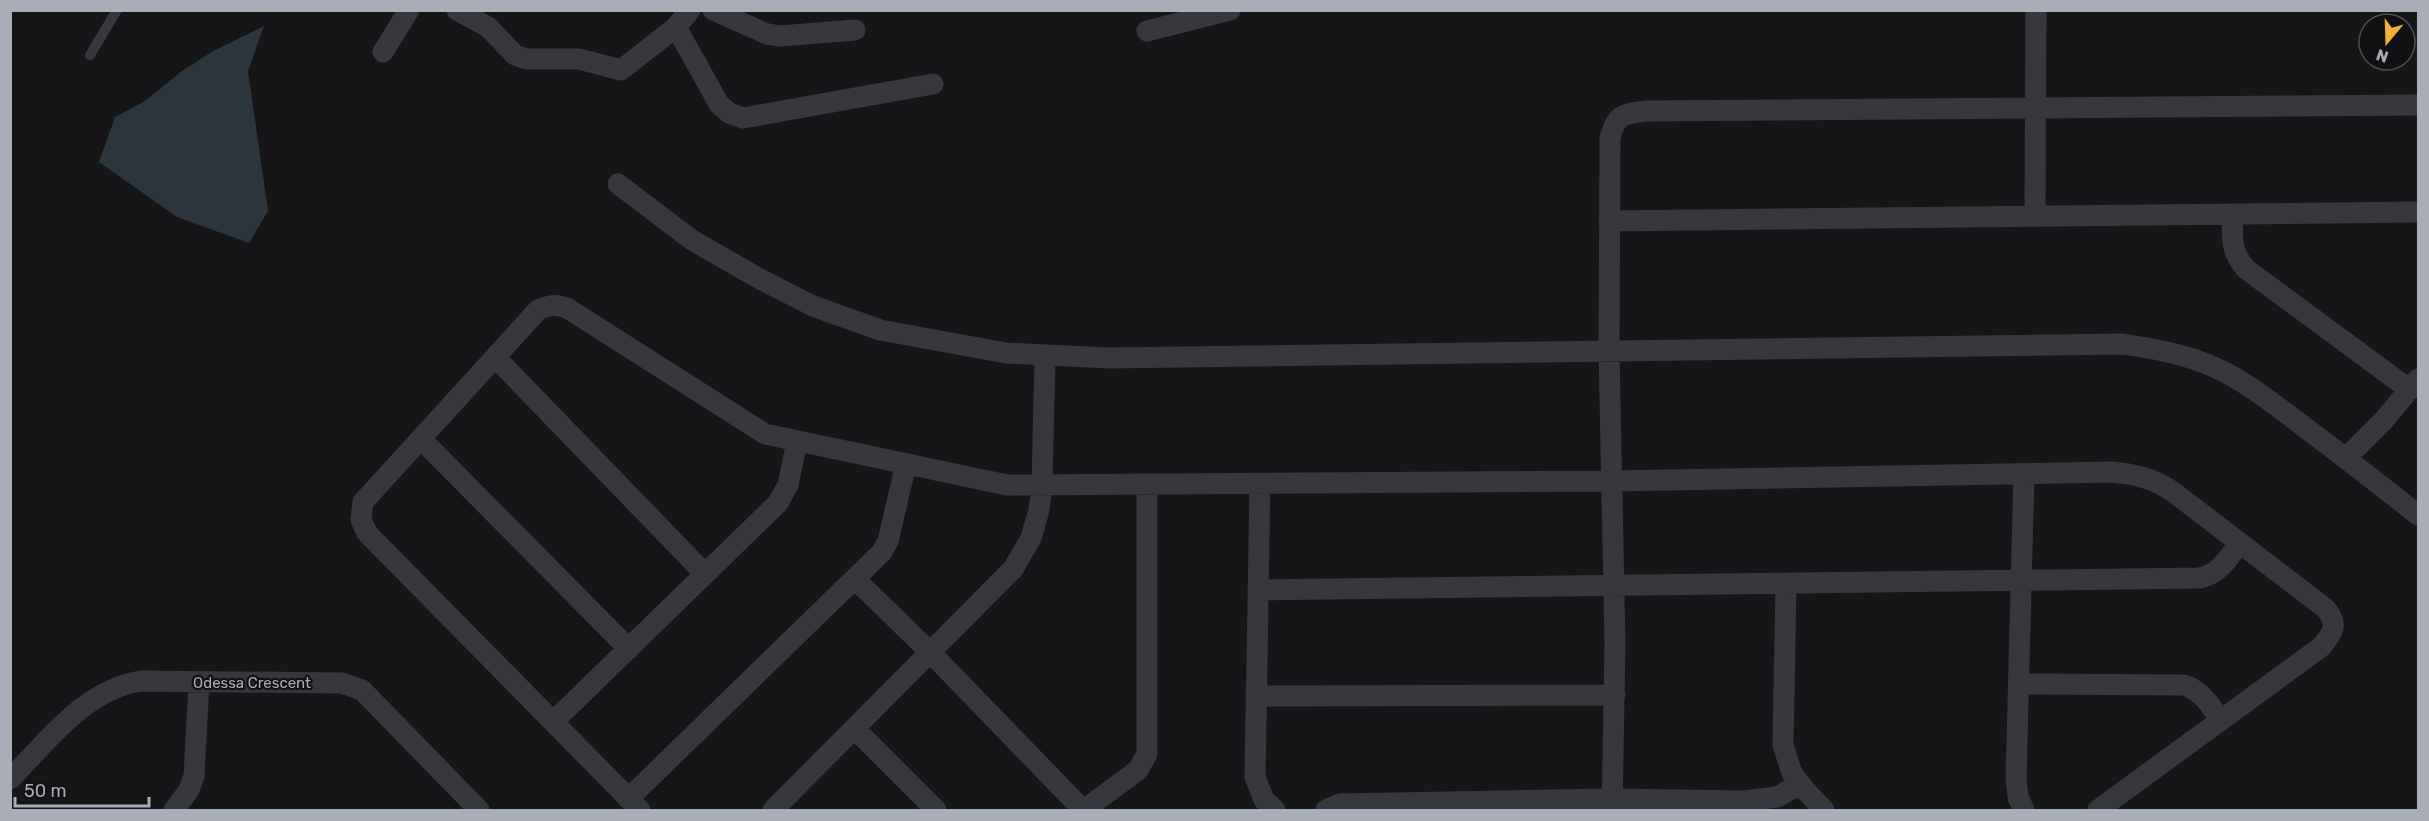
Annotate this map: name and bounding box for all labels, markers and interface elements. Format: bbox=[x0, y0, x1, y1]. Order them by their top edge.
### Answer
north arrow bbox=[2357, 12, 2417, 72]
text: N bbox=[2374, 45, 2391, 67]
street label: Odessa Crescent bbox=[193, 674, 311, 692]
scale bar bbox=[15, 770, 148, 808]
text: 50 m bbox=[24, 780, 67, 802]

